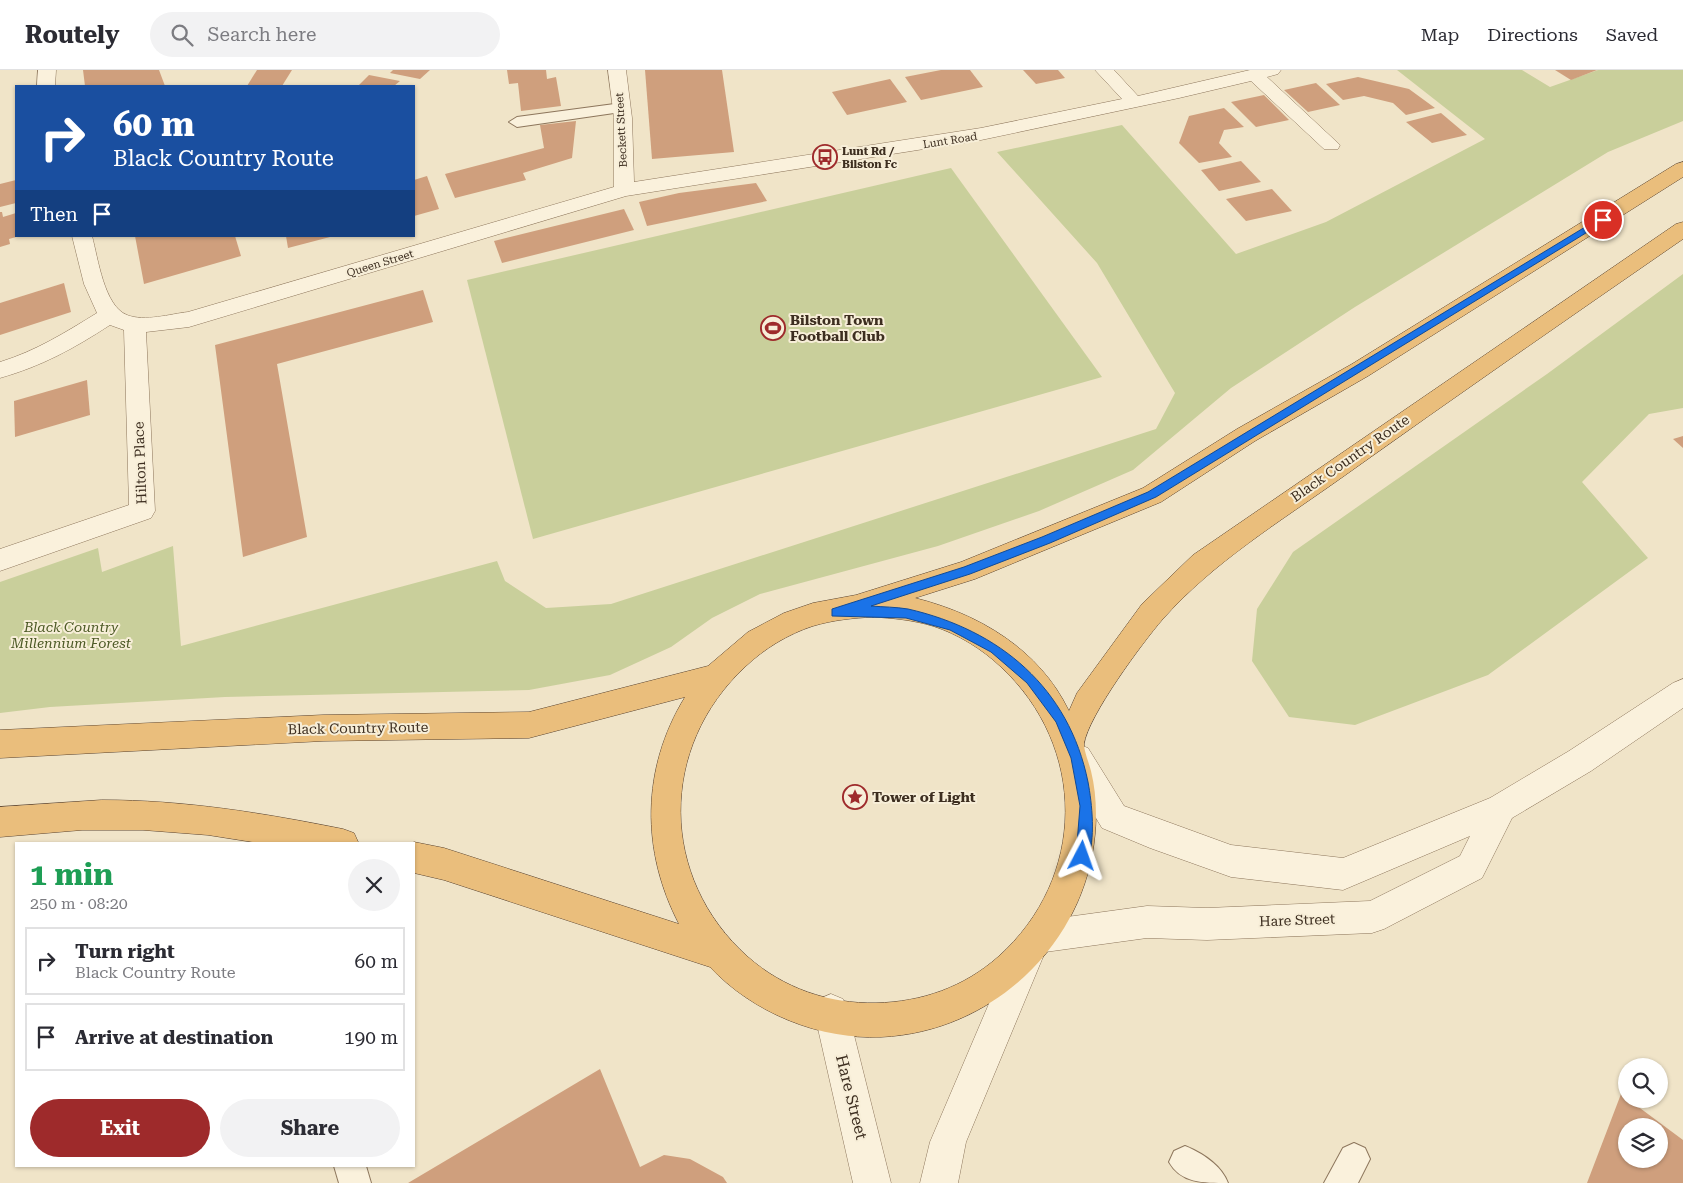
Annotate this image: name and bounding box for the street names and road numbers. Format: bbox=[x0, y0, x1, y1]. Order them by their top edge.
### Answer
street label: Beckett Street bbox=[613, 92, 630, 168]
street label: Lunt Road bbox=[922, 130, 978, 151]
street label: Queen Street bbox=[345, 247, 415, 280]
street label: Black Country Route bbox=[1288, 411, 1412, 505]
street label: Hilton Place bbox=[131, 421, 149, 505]
street label: Black Country Route bbox=[288, 719, 429, 737]
street label: Hare Street bbox=[1259, 911, 1335, 929]
street label: Hare Street bbox=[832, 1053, 871, 1142]

